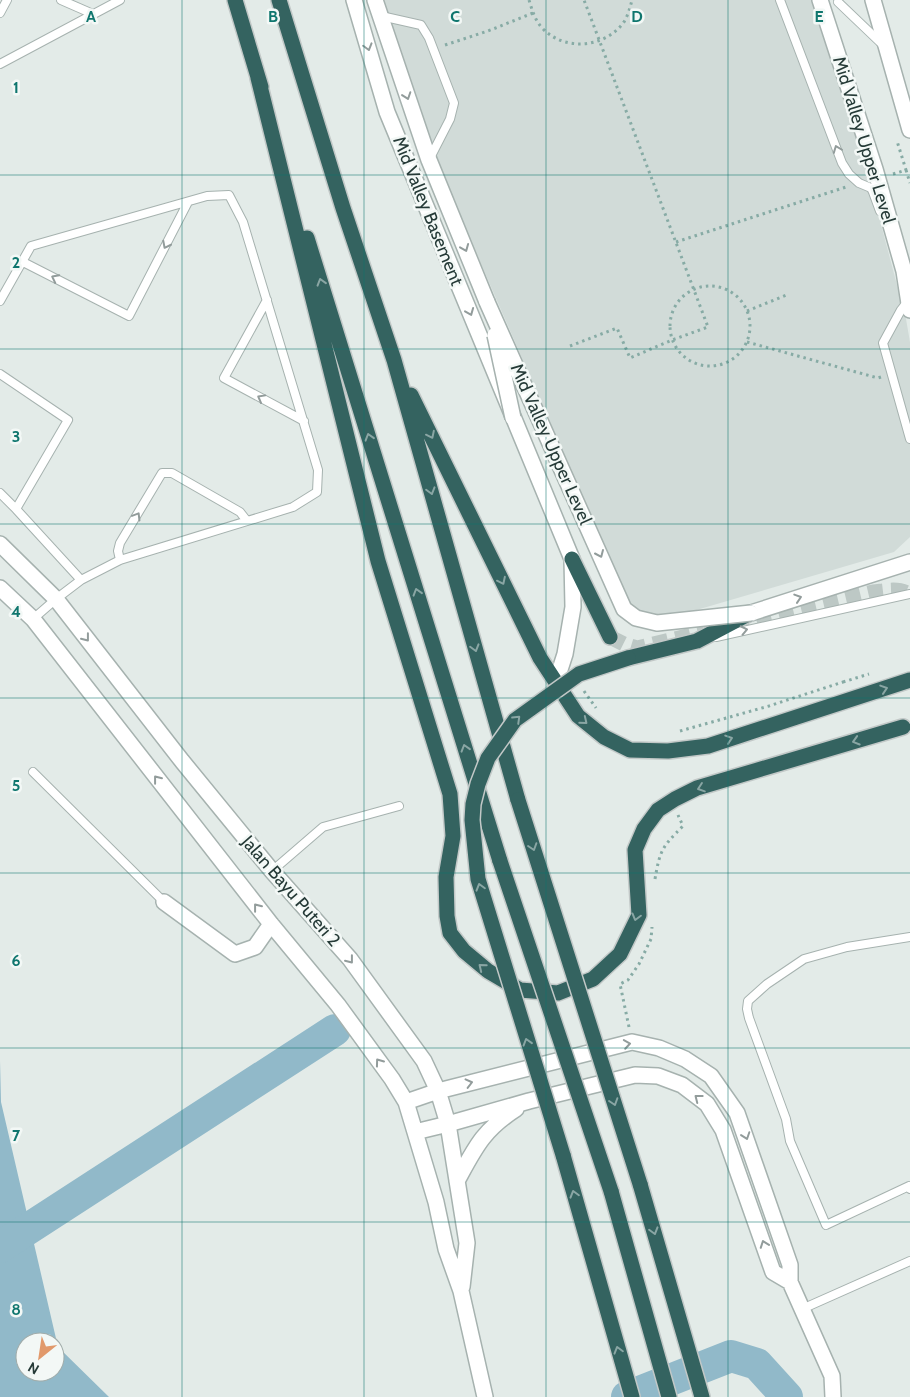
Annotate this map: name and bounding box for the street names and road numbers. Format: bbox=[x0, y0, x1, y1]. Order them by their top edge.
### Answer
street label: Mid Valley Upper Level bbox=[828, 54, 900, 227]
street label: Mid Valley Basement bbox=[388, 133, 468, 289]
street label: Mid Valley Upper Level bbox=[506, 360, 597, 529]
street label: Jalan Bayu Puteri 2 bbox=[236, 830, 345, 951]

